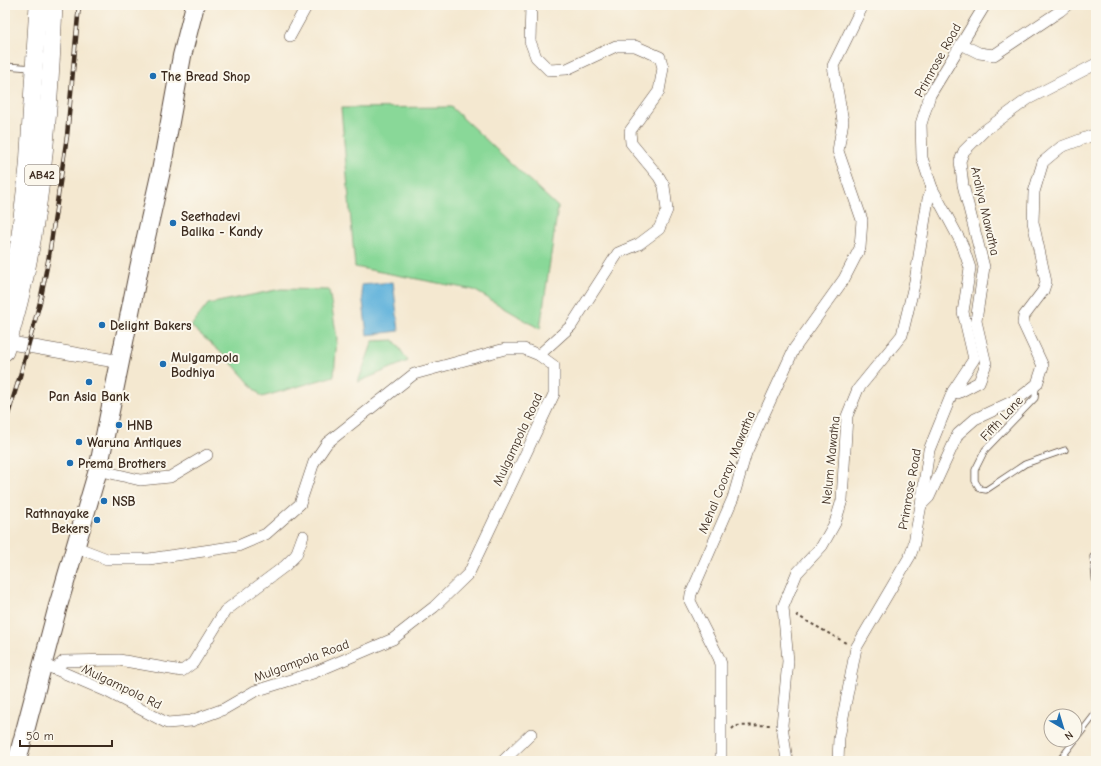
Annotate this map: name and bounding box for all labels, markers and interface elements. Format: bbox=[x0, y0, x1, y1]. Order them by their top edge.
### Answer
street label: Primrose Road bbox=[911, 21, 964, 100]
place label: The Bread Shop bbox=[161, 69, 251, 84]
marker: The Bread Shop bbox=[148, 71, 158, 81]
road number: AB42 bbox=[25, 165, 59, 185]
street label: Araliya Mawatha bbox=[968, 165, 1003, 257]
place label: Seethadevi Balika - Kandy bbox=[181, 209, 263, 239]
marker: Seethadevi Balika - Kandy bbox=[168, 218, 178, 228]
place label: Deiight Bakers bbox=[110, 318, 192, 333]
marker: Deiight Bakers bbox=[97, 320, 107, 330]
place label: Mulgampola Bodhiya bbox=[171, 350, 239, 380]
marker: Mulgampola Bodhiya bbox=[158, 359, 168, 369]
marker: Pan Asia Bank bbox=[84, 377, 94, 387]
place label: Pan Asia Bank bbox=[49, 389, 130, 404]
street label: Mulgampola Road bbox=[489, 391, 545, 488]
street label: Fifth Lane bbox=[977, 392, 1026, 444]
street label: Mehal Cooray Mawatha bbox=[695, 409, 758, 536]
street label: Nelum Mawatha bbox=[818, 415, 843, 505]
place label: HNB bbox=[127, 418, 153, 433]
marker: HNB bbox=[114, 420, 124, 430]
place label: Waruna Antiques bbox=[87, 435, 182, 450]
marker: Waruna Antiques bbox=[74, 437, 84, 447]
street label: Primrose Road bbox=[895, 447, 924, 531]
place label: Prema Brothers bbox=[78, 456, 166, 471]
marker: Prema Brothers bbox=[65, 458, 75, 468]
place label: NSB bbox=[112, 494, 136, 509]
marker: NSB bbox=[99, 496, 109, 506]
place label: Rathnayake Bekers bbox=[25, 506, 90, 536]
marker: Rathnayake Bekers bbox=[92, 515, 102, 525]
street label: Mulgampola Road bbox=[251, 636, 351, 685]
street label: Mulgampola Rd bbox=[79, 661, 164, 712]
north arrow bbox=[1043, 708, 1083, 748]
scale bar bbox=[20, 722, 112, 748]
text: N bbox=[1062, 728, 1076, 743]
text: 50 m bbox=[26, 729, 54, 743]

